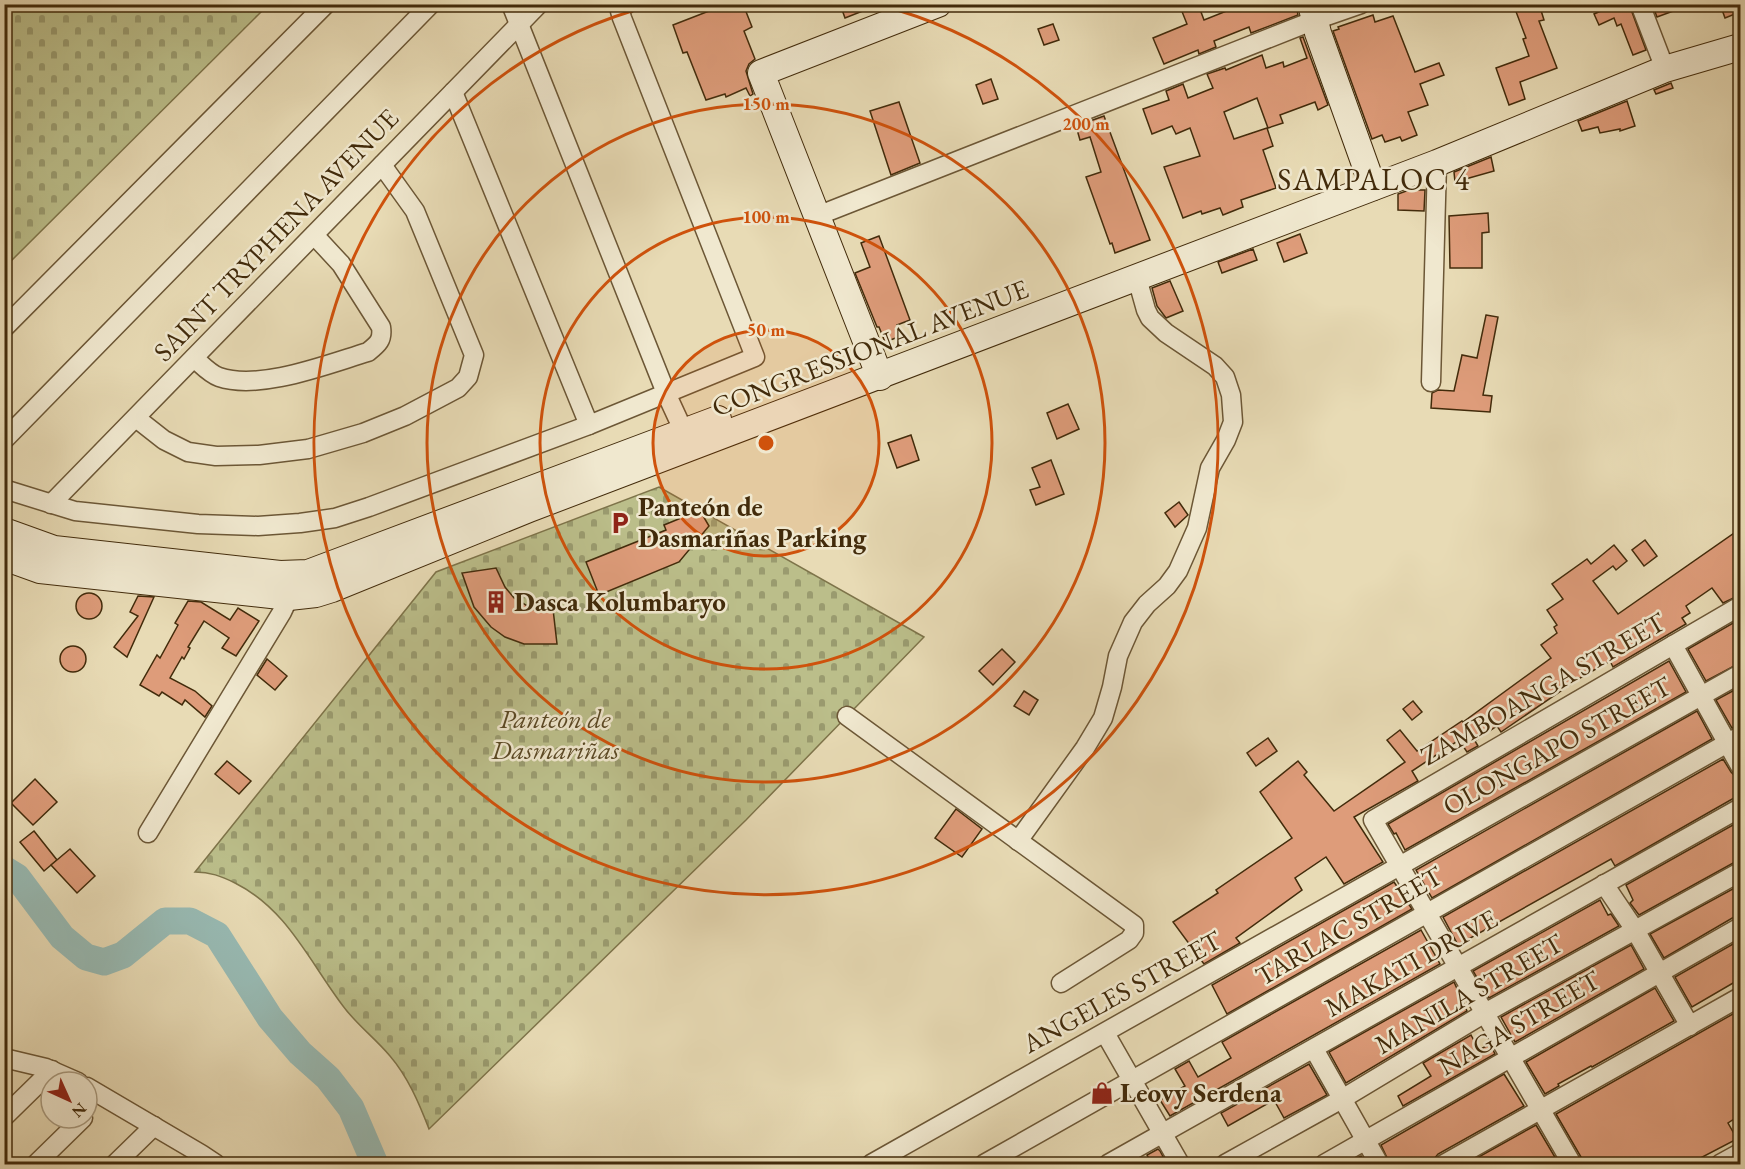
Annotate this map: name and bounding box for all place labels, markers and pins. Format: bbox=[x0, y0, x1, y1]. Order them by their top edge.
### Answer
centre of rings bbox=[756, 433, 776, 453]
place label: Panteón de Dasmariñas Parking bbox=[638, 489, 867, 555]
parking icon: Panteón de Dasmariñas Parking bbox=[607, 510, 633, 536]
place label: Dasca Kolumbaryo bbox=[514, 584, 726, 619]
building icon: Dasca Kolumbaryo bbox=[483, 589, 509, 615]
place label: Leovy Serdena bbox=[1120, 1075, 1282, 1110]
shop icon: Leovy Serdena bbox=[1089, 1080, 1115, 1106]

